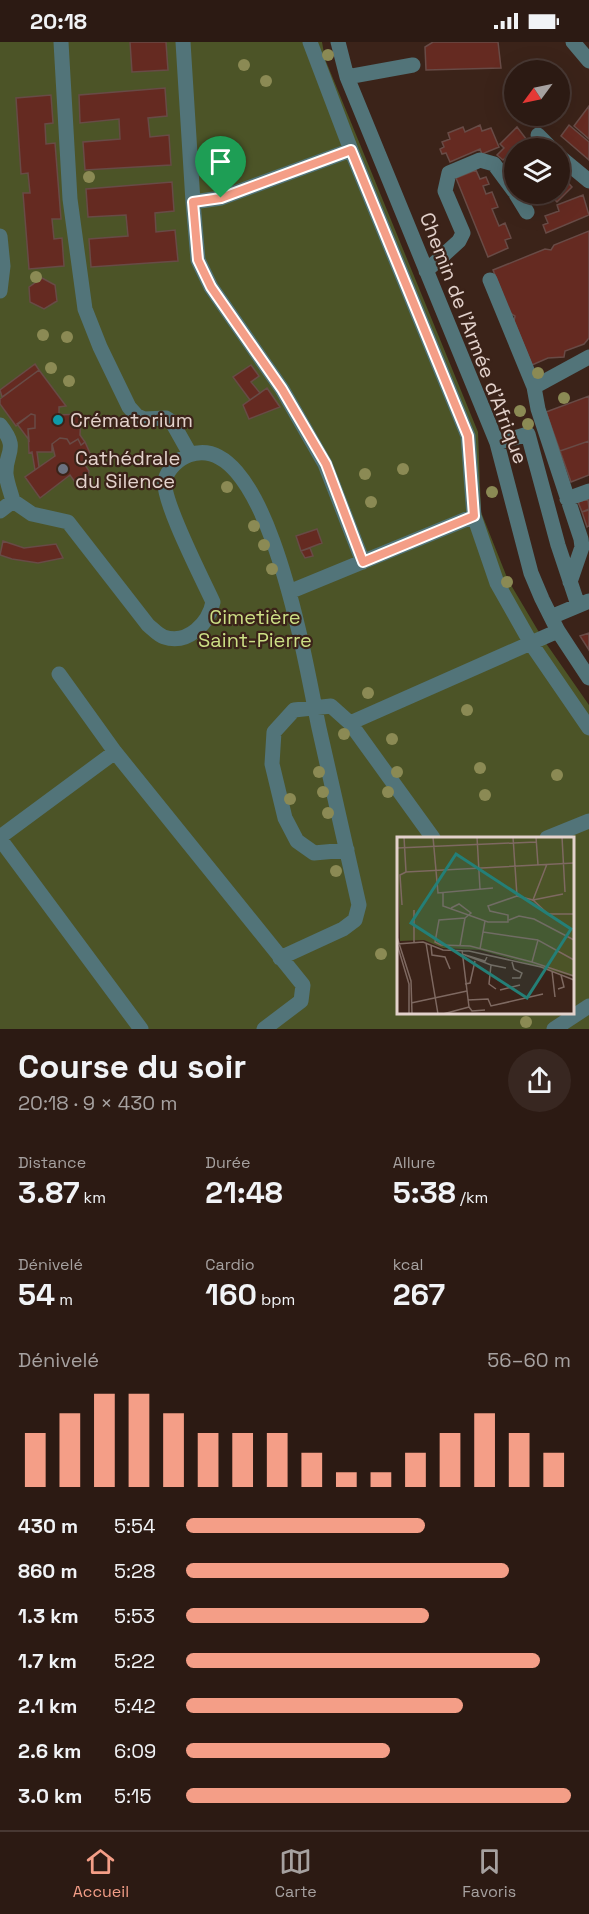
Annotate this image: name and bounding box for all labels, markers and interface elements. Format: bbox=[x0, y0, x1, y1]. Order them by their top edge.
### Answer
text: 20:18 bbox=[30, 7, 87, 35]
north arrow bbox=[504, 60, 570, 126]
map controls bbox=[504, 60, 570, 204]
pin bbox=[195, 136, 246, 198]
button: layers bbox=[504, 138, 570, 204]
icon: arrive bbox=[204, 145, 237, 178]
street label: Chemin de l'Armée d'Afrique bbox=[414, 209, 534, 467]
place label: Crématorium bbox=[70, 407, 193, 433]
marker: Crématorium bbox=[51, 413, 65, 427]
place label: Cathédrale du Silence bbox=[75, 445, 180, 494]
marker: Cathédrale du Silence bbox=[56, 462, 70, 476]
park label: Cimetière Saint-Pierre bbox=[198, 604, 312, 653]
inset map bbox=[397, 837, 574, 1014]
text: Course du soir bbox=[18, 1046, 246, 1088]
button: share bbox=[508, 1049, 571, 1112]
text: 20:18 · 9 × 430 m bbox=[18, 1090, 177, 1116]
text: Distance bbox=[18, 1152, 86, 1173]
text: Durée bbox=[205, 1152, 250, 1173]
text: Allure bbox=[393, 1152, 436, 1173]
text: 3.87 bbox=[18, 1173, 80, 1212]
text: 21:48 bbox=[205, 1173, 283, 1212]
text: 5:38 bbox=[393, 1173, 456, 1212]
text: km bbox=[80, 1187, 106, 1208]
text: /km bbox=[456, 1187, 488, 1208]
text: Dénivelé bbox=[18, 1254, 83, 1275]
text: Cardio bbox=[205, 1254, 255, 1275]
text: kcal bbox=[393, 1254, 424, 1275]
text: 54 bbox=[18, 1275, 55, 1314]
text: 160 bbox=[205, 1275, 257, 1314]
text: 267 bbox=[393, 1275, 445, 1314]
text: m bbox=[55, 1289, 73, 1310]
text: bpm bbox=[257, 1289, 295, 1310]
text: Dénivelé bbox=[18, 1347, 99, 1373]
text: 56–60 m bbox=[487, 1347, 571, 1373]
text: 430 m bbox=[18, 1513, 78, 1539]
text: 5:54 bbox=[114, 1513, 156, 1539]
text: 860 m bbox=[18, 1558, 77, 1584]
text: 5:28 bbox=[114, 1558, 156, 1584]
text: 1.3 km bbox=[18, 1603, 79, 1629]
text: 5:53 bbox=[114, 1603, 155, 1629]
text: 1.7 km bbox=[18, 1648, 77, 1674]
text: 5:22 bbox=[114, 1648, 155, 1674]
text: 2.1 km bbox=[18, 1693, 77, 1719]
text: 5:42 bbox=[114, 1693, 156, 1719]
text: 2.6 km bbox=[18, 1738, 81, 1764]
text: 6:09 bbox=[114, 1738, 156, 1764]
text: 3.0 km bbox=[18, 1783, 82, 1809]
text: 5:15 bbox=[114, 1783, 151, 1809]
tab: Accueil bbox=[73, 1845, 129, 1902]
tab: Carte bbox=[275, 1845, 317, 1902]
tab: Favoris bbox=[462, 1845, 516, 1902]

